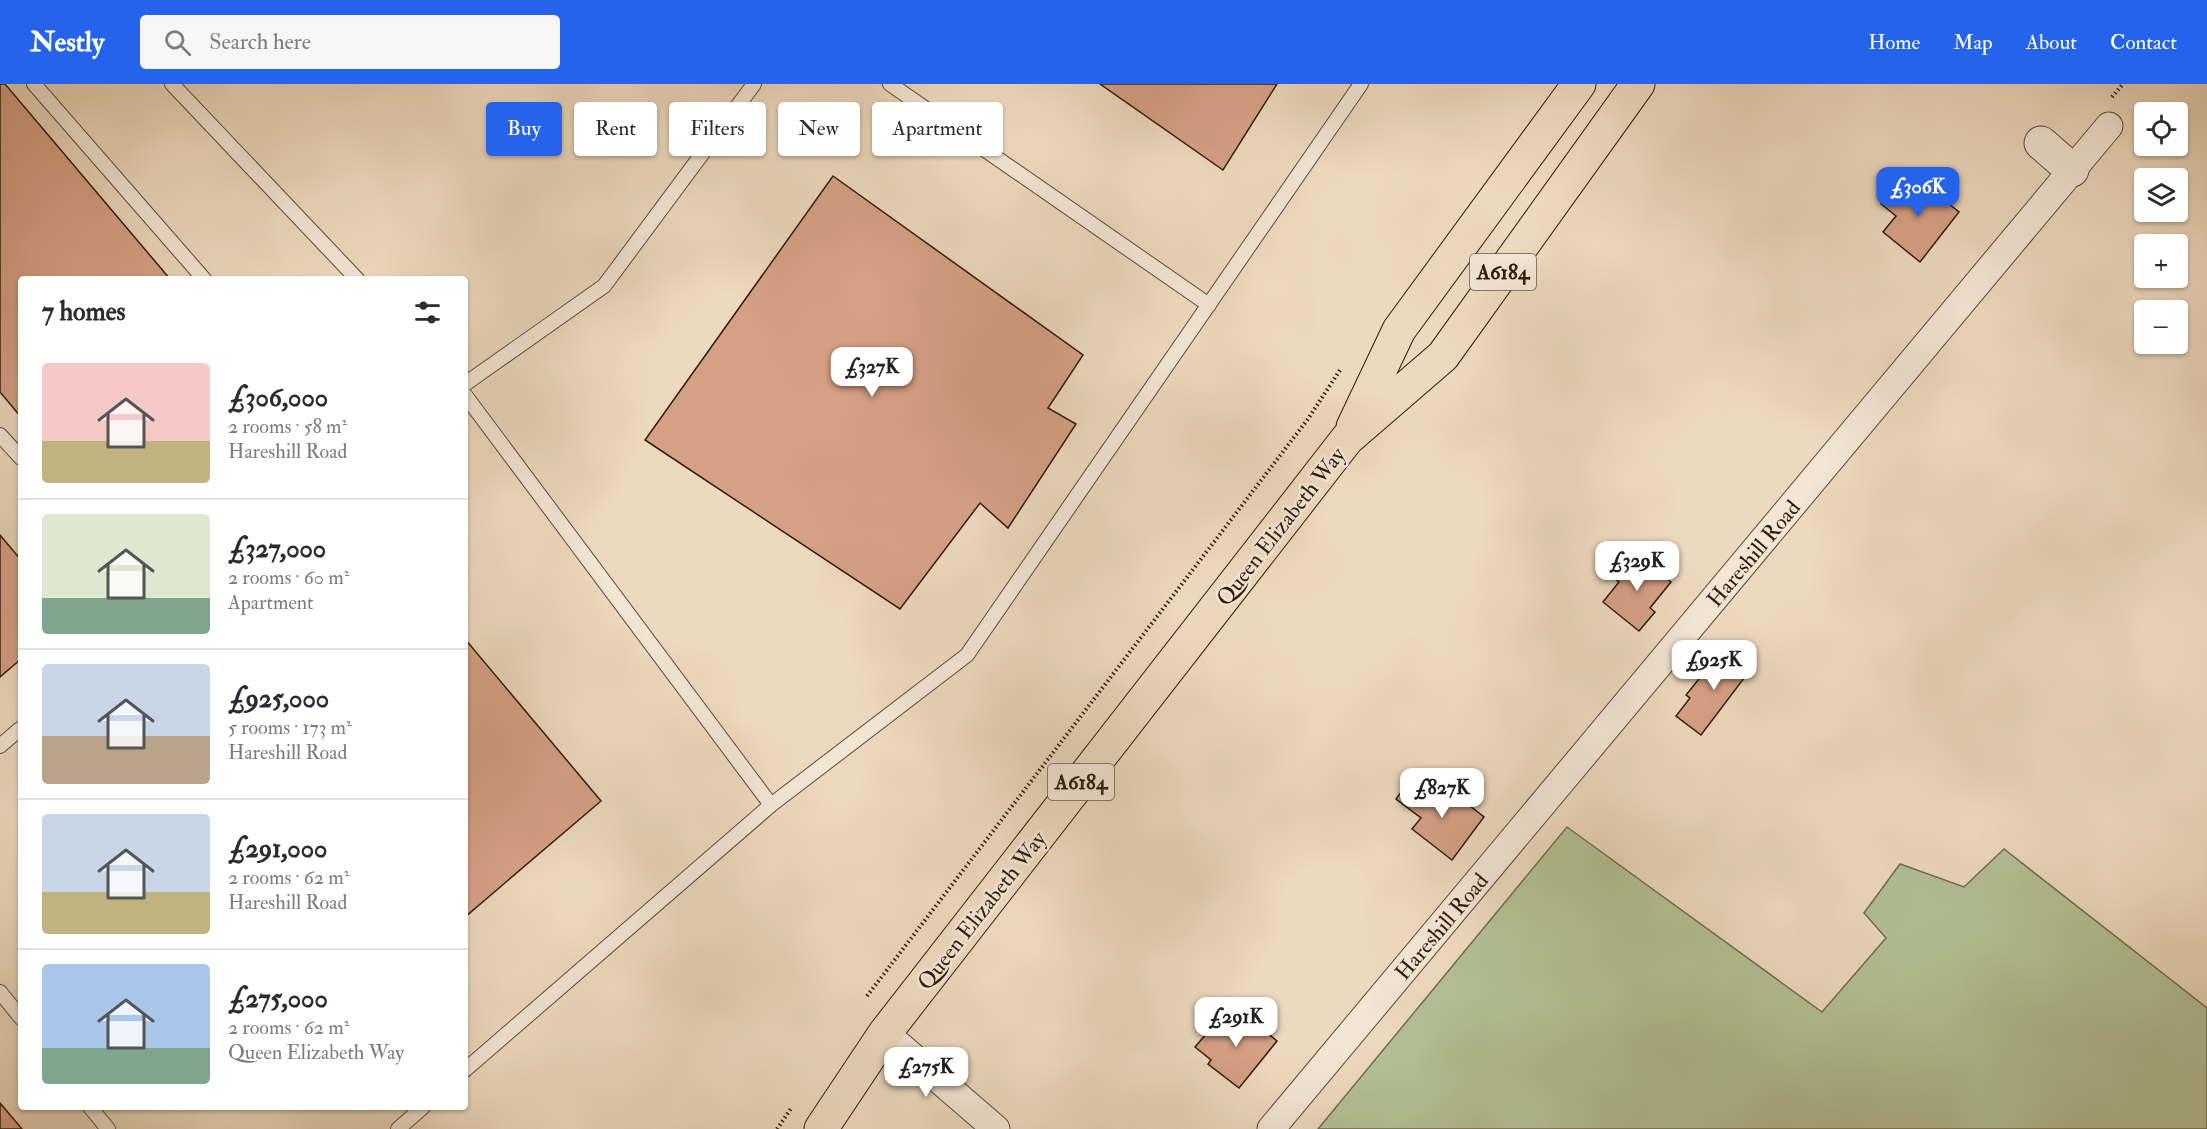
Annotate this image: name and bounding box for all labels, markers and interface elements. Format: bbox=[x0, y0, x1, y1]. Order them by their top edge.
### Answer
search box bbox=[140, 15, 560, 69]
text: Nestly bbox=[30, 25, 104, 60]
icon: search bbox=[161, 26, 194, 59]
text: Search here bbox=[209, 28, 311, 56]
text: Home bbox=[1868, 29, 1920, 56]
text: Map bbox=[1953, 29, 1993, 56]
text: About bbox=[2026, 29, 2077, 56]
text: Contact bbox=[2110, 29, 2177, 56]
chip: Buy bbox=[486, 102, 562, 156]
chip: Rent bbox=[574, 102, 657, 156]
chip: Filters bbox=[669, 102, 766, 156]
chip: New bbox=[778, 102, 860, 156]
chip: Apartment bbox=[872, 102, 1003, 156]
map controls bbox=[2134, 102, 2188, 354]
button: locate bbox=[2134, 102, 2188, 156]
pin: £306K bbox=[1876, 167, 1960, 218]
button: layers bbox=[2134, 168, 2188, 222]
text: £306K bbox=[1890, 174, 1946, 199]
button: + bbox=[2134, 234, 2188, 288]
road number: A6184 bbox=[1470, 254, 1536, 290]
text: 7 homes bbox=[42, 296, 125, 328]
icon: filters bbox=[411, 296, 444, 329]
button: − bbox=[2134, 300, 2188, 354]
pin: £327K bbox=[830, 347, 914, 398]
text: £327K bbox=[845, 354, 899, 379]
text: £306,000 bbox=[228, 382, 328, 414]
icon: home bbox=[90, 387, 162, 459]
text: 2 rooms · 58 m² bbox=[228, 414, 347, 439]
text: Hareshill Road bbox=[228, 439, 347, 464]
street label: Queen Elizabeth Way bbox=[1210, 441, 1352, 612]
street label: Hareshill Road bbox=[1701, 494, 1807, 613]
text: £327,000 bbox=[228, 533, 326, 565]
icon: home bbox=[90, 538, 162, 610]
pin: £329K bbox=[1595, 541, 1679, 592]
text: £329K bbox=[1609, 548, 1665, 573]
text: 2 rooms · 60 m² bbox=[228, 565, 349, 590]
text: Apartment bbox=[228, 590, 313, 615]
pin: £925K bbox=[1672, 640, 1756, 691]
text: £925K bbox=[1686, 647, 1742, 672]
text: £925,000 bbox=[228, 683, 329, 715]
icon: home bbox=[90, 688, 162, 760]
text: 5 rooms · 173 m² bbox=[228, 715, 352, 740]
text: Hareshill Road bbox=[228, 740, 347, 765]
road number: A6184 bbox=[1048, 764, 1114, 800]
pin: £827K bbox=[1400, 768, 1484, 819]
text: £827K bbox=[1414, 775, 1470, 800]
street label: Queen Elizabeth Way bbox=[911, 825, 1053, 996]
text: £291,000 bbox=[228, 833, 327, 865]
icon: home bbox=[90, 838, 162, 910]
text: 2 rooms · 62 m² bbox=[228, 865, 349, 890]
street label: Hareshill Road bbox=[1389, 867, 1495, 986]
text: Hareshill Road bbox=[228, 890, 347, 915]
text: £275,000 bbox=[228, 983, 328, 1015]
icon: home bbox=[90, 988, 162, 1060]
pin: £291K bbox=[1194, 997, 1278, 1048]
text: £291K bbox=[1209, 1004, 1263, 1029]
text: 2 rooms · 62 m² bbox=[228, 1015, 349, 1040]
text: Queen Elizabeth Way bbox=[228, 1040, 404, 1065]
pin: £275K bbox=[884, 1047, 968, 1098]
text: £275K bbox=[898, 1054, 954, 1079]

